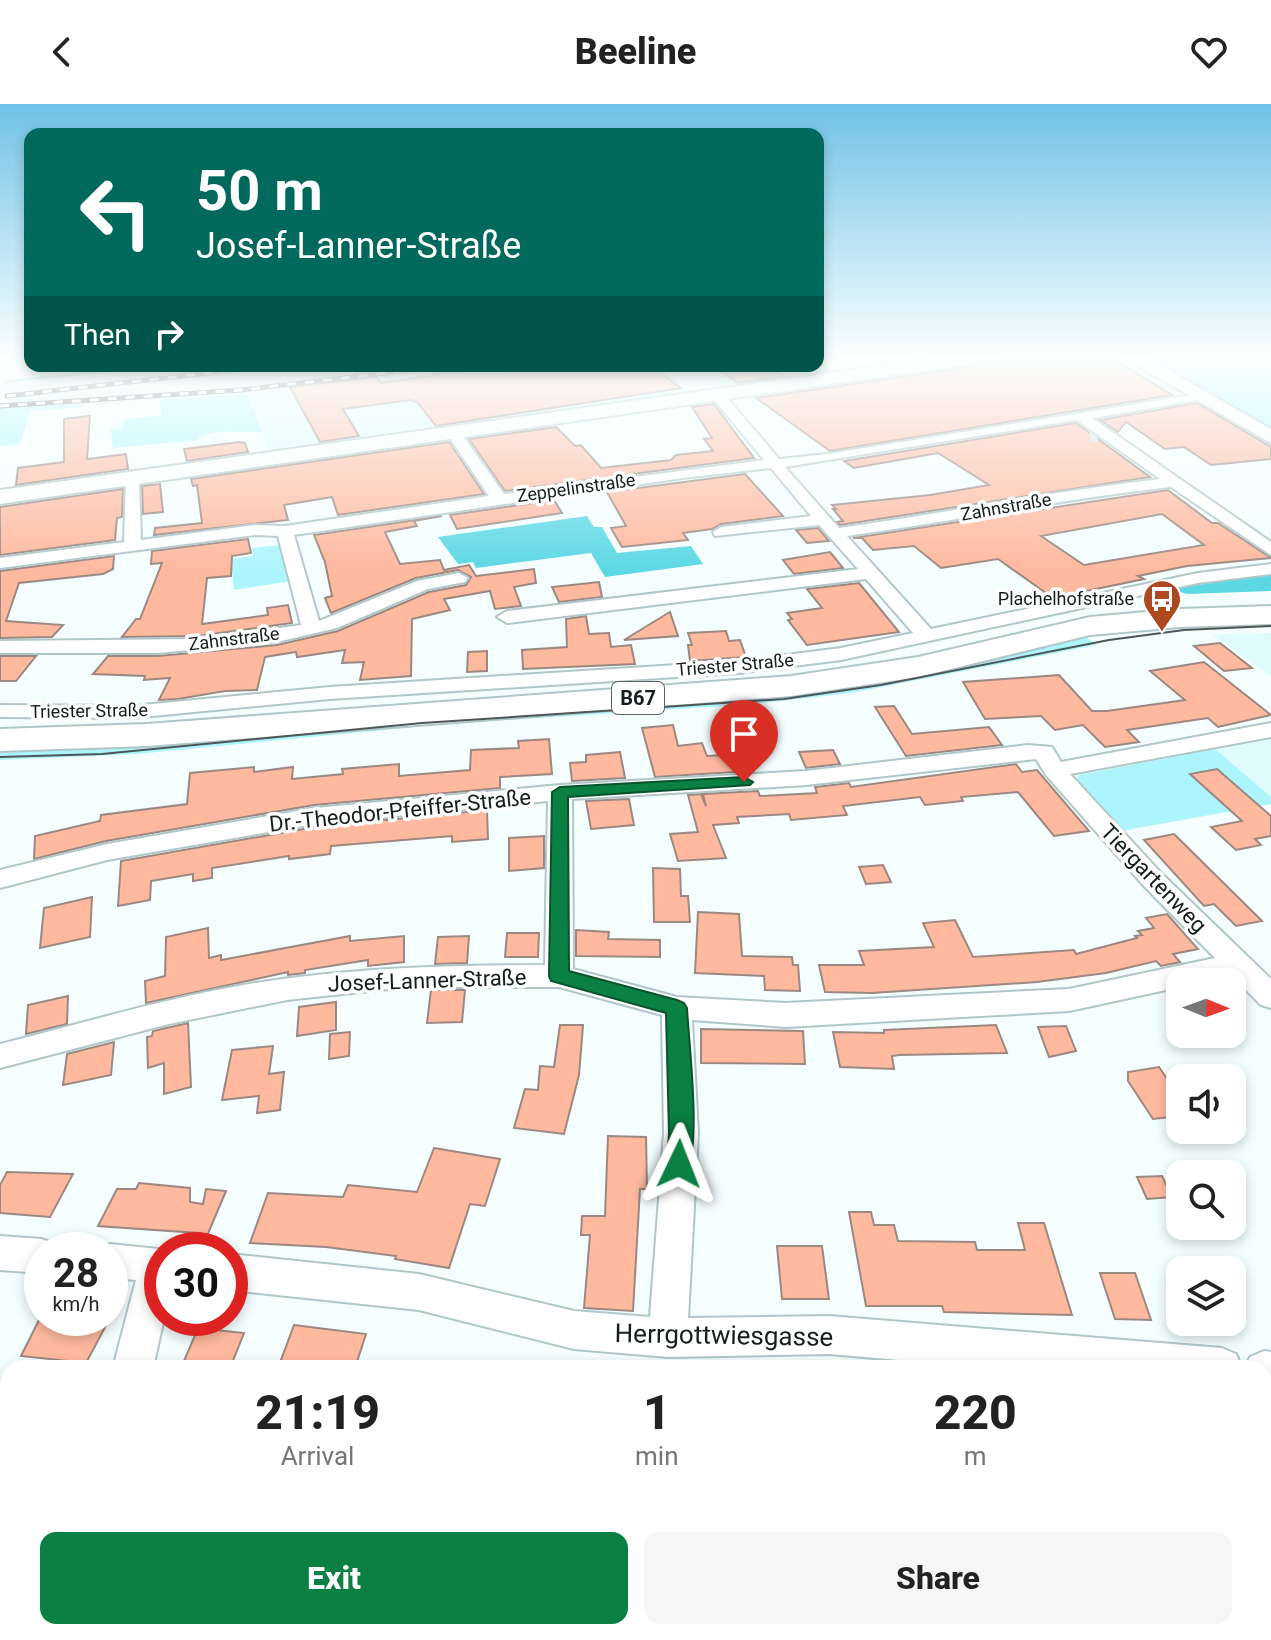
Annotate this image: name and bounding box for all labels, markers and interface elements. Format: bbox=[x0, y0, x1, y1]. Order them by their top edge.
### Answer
icon: back bbox=[40, 30, 84, 74]
icon: heart bbox=[1187, 30, 1231, 74]
text: Beeline bbox=[575, 31, 696, 73]
text: 50 m bbox=[196, 158, 323, 224]
icon: left bbox=[64, 160, 168, 264]
text: Josef-Lanner-Straße bbox=[196, 225, 521, 267]
icon: right bbox=[147, 312, 191, 356]
text: Then bbox=[64, 317, 131, 352]
street label: Zeppelinstraße bbox=[515, 469, 637, 506]
street label: Zahnstraße bbox=[959, 488, 1053, 525]
bus stop icon: Plachelhofstraße bbox=[1141, 578, 1183, 633]
place label: Plachelhofstraße bbox=[998, 588, 1134, 609]
street label: Zahnstraße bbox=[187, 623, 281, 654]
street label: Triester Straße bbox=[675, 649, 795, 680]
road number: B67 bbox=[612, 682, 664, 714]
street label: Triester Straße bbox=[30, 699, 148, 722]
pin bbox=[710, 700, 778, 782]
icon: arrive bbox=[722, 712, 766, 756]
street label: Dr.-Theodor-Pfeiffer-Straße bbox=[268, 784, 532, 837]
street label: Tiergartenweg bbox=[1096, 819, 1212, 938]
street label: Josef-Lanner-Straße bbox=[327, 965, 527, 996]
north arrow bbox=[1166, 968, 1246, 1048]
map controls bbox=[1166, 968, 1246, 1336]
button: sound bbox=[1166, 1064, 1246, 1144]
position arrow bbox=[637, 1122, 721, 1206]
button: search bbox=[1166, 1160, 1246, 1240]
speed limit sign: 30 bbox=[144, 1232, 248, 1336]
text: 28 bbox=[53, 1250, 99, 1297]
button: layers bbox=[1166, 1256, 1246, 1336]
text: km/h bbox=[53, 1292, 99, 1316]
street label: Herrgottwiesgasse bbox=[614, 1318, 834, 1352]
text: 21:19 bbox=[255, 1384, 380, 1441]
text: 1 bbox=[643, 1384, 671, 1441]
text: 220 bbox=[934, 1384, 1017, 1441]
text: Arrival bbox=[281, 1441, 354, 1471]
text: min bbox=[635, 1441, 679, 1471]
text: m bbox=[964, 1441, 987, 1471]
button: Exit bbox=[40, 1532, 628, 1624]
button: Share bbox=[644, 1532, 1232, 1624]

